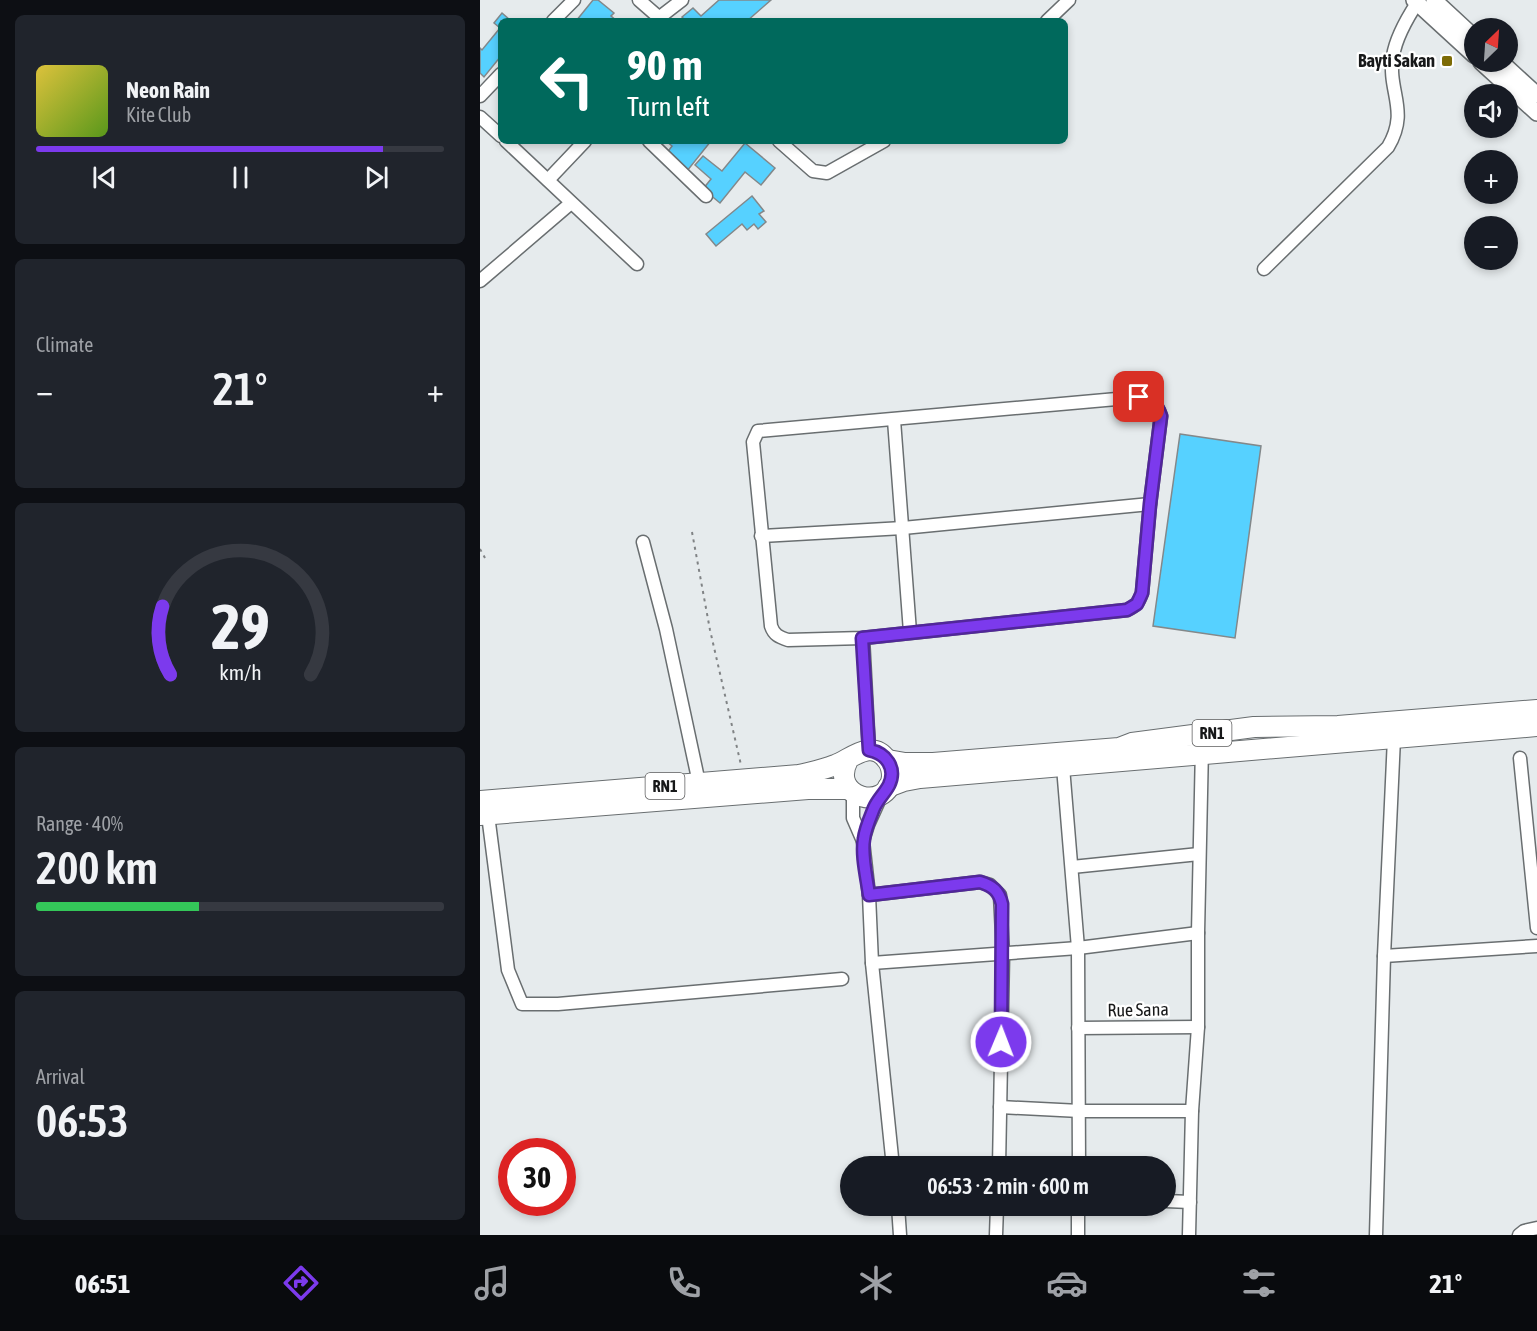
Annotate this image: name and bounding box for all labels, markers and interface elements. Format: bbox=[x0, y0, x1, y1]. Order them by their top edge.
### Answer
north arrow bbox=[1464, 18, 1518, 72]
map controls bbox=[1464, 18, 1518, 270]
text: 90 m bbox=[627, 41, 702, 89]
icon: left bbox=[528, 42, 606, 120]
place label: Bayti Sakan bbox=[1358, 50, 1435, 71]
marker: Bayti Sakan bbox=[1440, 54, 1454, 68]
text: Neon Rain bbox=[126, 77, 210, 103]
button: sound bbox=[1464, 84, 1518, 138]
text: Turn left bbox=[627, 91, 710, 122]
text: Kite Club bbox=[126, 103, 191, 126]
button: + bbox=[1464, 150, 1518, 204]
icon: previous bbox=[88, 161, 121, 194]
icon: pause bbox=[224, 161, 257, 194]
icon: next bbox=[360, 161, 393, 194]
button: − bbox=[1464, 216, 1518, 270]
text: Climate bbox=[36, 333, 93, 356]
text: 21° bbox=[213, 363, 267, 415]
text: − bbox=[36, 371, 53, 409]
text: + bbox=[427, 371, 444, 409]
pin bbox=[1113, 371, 1164, 422]
icon: arrive bbox=[1122, 380, 1155, 413]
text: 29 bbox=[211, 591, 269, 662]
text: km/h bbox=[219, 660, 261, 685]
road number: RN1 bbox=[1192, 720, 1232, 746]
road number: RN1 bbox=[646, 773, 684, 799]
text: Range · 40% bbox=[36, 812, 123, 835]
text: 200 km bbox=[36, 842, 158, 894]
street label: Rue Sana bbox=[1107, 998, 1169, 1021]
position arrow bbox=[969, 1010, 1033, 1074]
text: Arrival bbox=[36, 1065, 85, 1088]
text: 06:53 bbox=[36, 1095, 129, 1147]
speed limit sign: 30 bbox=[498, 1138, 576, 1216]
text: 06:53 · 2 min · 600 m bbox=[927, 1173, 1089, 1199]
icon: directions bbox=[280, 1262, 322, 1304]
icon: music bbox=[471, 1262, 513, 1304]
icon: phone bbox=[663, 1262, 705, 1304]
icon: climate bbox=[855, 1262, 897, 1304]
icon: car bbox=[1046, 1262, 1088, 1304]
icon: filters bbox=[1238, 1262, 1280, 1304]
text: 06:51 bbox=[75, 1268, 130, 1299]
text: 21° bbox=[1429, 1268, 1462, 1299]

